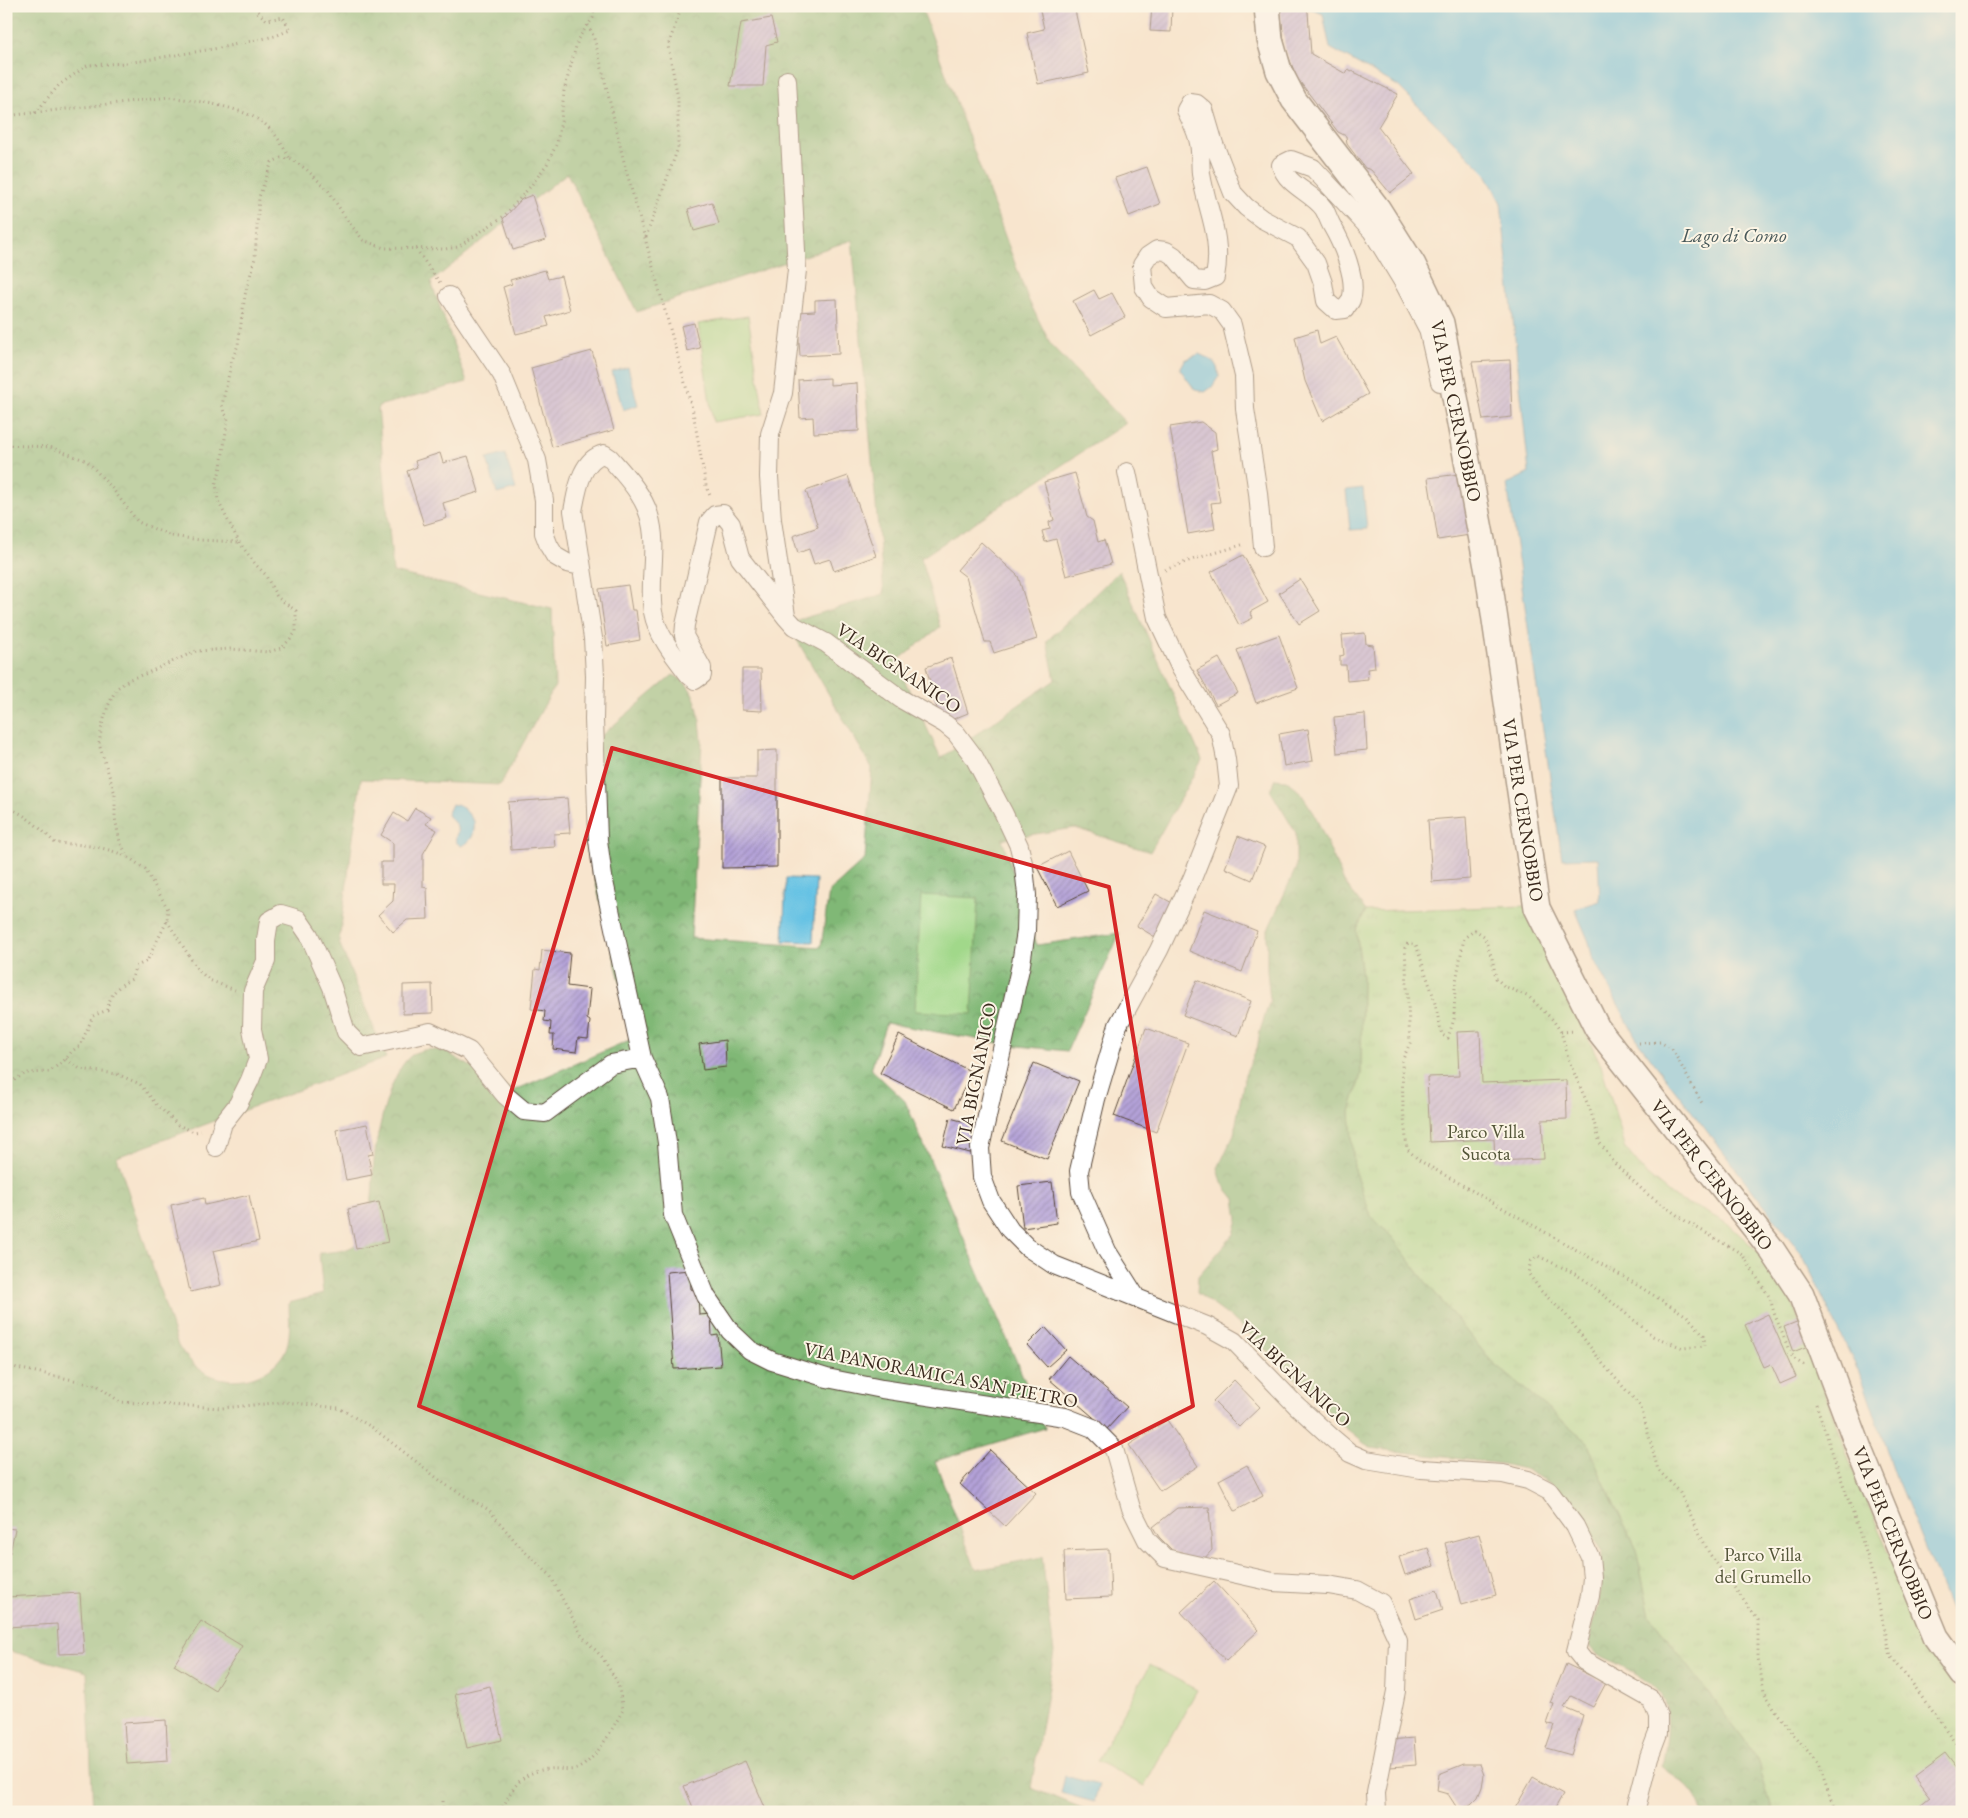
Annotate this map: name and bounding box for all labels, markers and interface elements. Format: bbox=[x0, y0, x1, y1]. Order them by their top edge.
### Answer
water label: Lago di Como bbox=[1680, 222, 1787, 248]
street label: VIA PER CERNOBBIO bbox=[1425, 318, 1487, 504]
street label: VIA BIGNANICO bbox=[832, 617, 966, 719]
street label: VIA PER CERNOBBIO bbox=[1496, 717, 1550, 903]
street label: VIA BIGNANICO bbox=[950, 1000, 1002, 1148]
street label: VIA PER CERNOBBIO bbox=[1645, 1094, 1779, 1256]
park label: Parco Villa Sucota bbox=[1447, 1119, 1525, 1166]
street label: VIA BIGNANICO bbox=[1233, 1315, 1357, 1433]
street label: VIA PANORAMICA SAN PIETRO bbox=[802, 1336, 1080, 1414]
street label: VIA PER CERNOBBIO bbox=[1847, 1442, 1939, 1624]
park label: Parco Villa del Grumello bbox=[1715, 1542, 1811, 1589]

